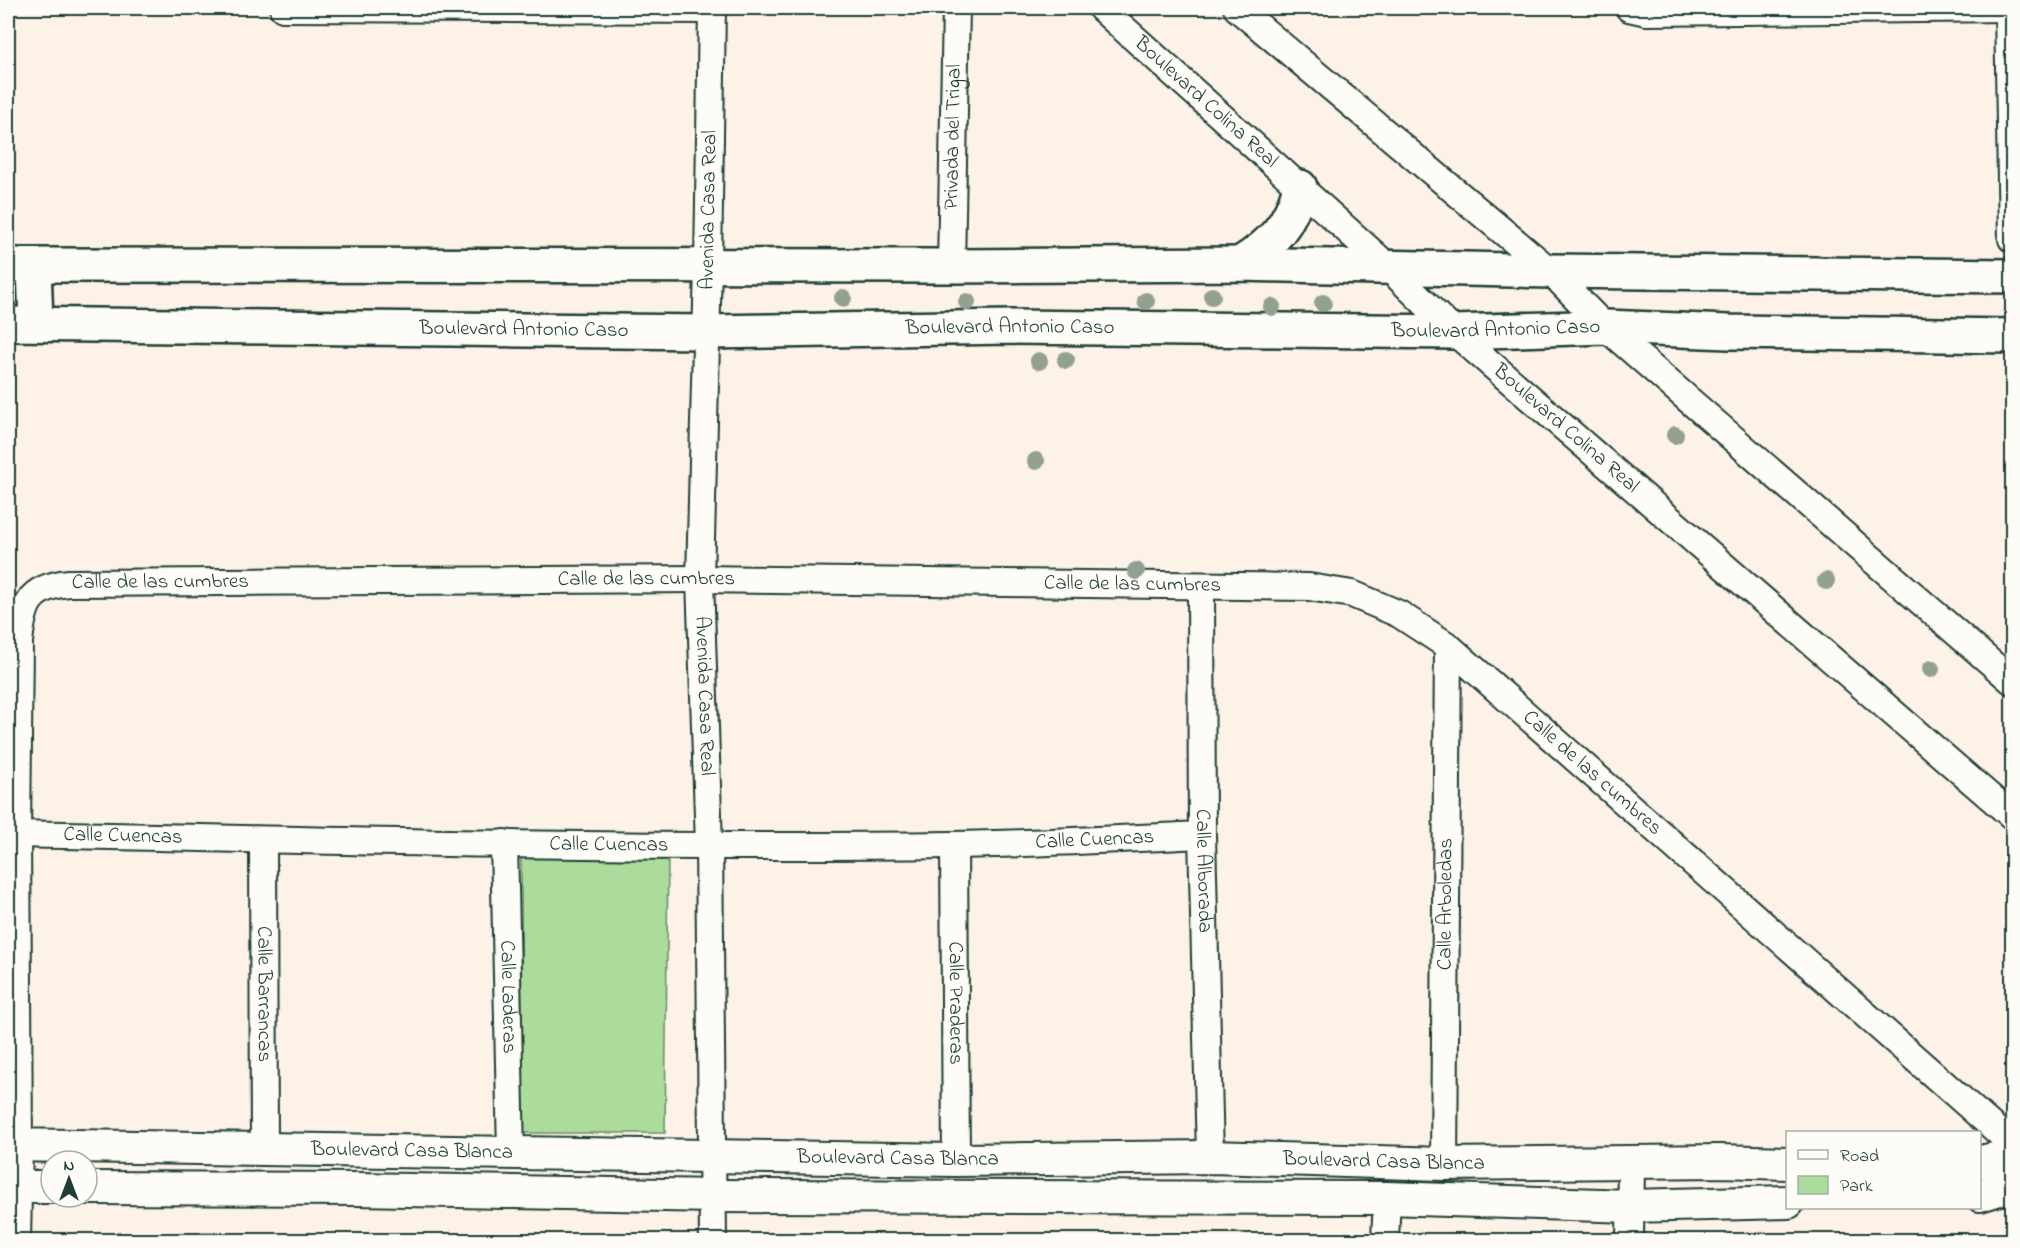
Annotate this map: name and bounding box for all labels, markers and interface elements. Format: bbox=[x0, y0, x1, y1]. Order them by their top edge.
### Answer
street label: Boulevard Colina Real bbox=[1126, 29, 1284, 176]
street label: Privada del Trigal bbox=[937, 64, 972, 210]
street label: Avenida Casa Real bbox=[693, 130, 725, 290]
street label: Boulevard Antonio Caso bbox=[904, 312, 1115, 344]
street label: Boulevard Antonio Caso bbox=[1390, 312, 1601, 347]
street label: Boulevard Antonio Caso bbox=[418, 314, 629, 346]
street label: Boulevard Colina Real bbox=[1485, 356, 1645, 501]
street label: Calle de las cumbres bbox=[558, 564, 735, 595]
street label: Calle de las cumbres bbox=[72, 567, 249, 598]
street label: Calle de las cumbres bbox=[1044, 569, 1221, 601]
street label: Avenida Casa Real bbox=[686, 615, 722, 776]
street label: Calle de las cumbres bbox=[1516, 703, 1668, 843]
street label: Calle Alborada bbox=[1187, 809, 1219, 933]
street label: Calle Cuencas bbox=[63, 820, 183, 853]
street label: Calle Cuencas bbox=[1035, 822, 1155, 858]
street label: Calle Cuencas bbox=[549, 830, 669, 861]
street label: Calle Arboledas bbox=[1430, 838, 1462, 970]
street label: Calle Barrancas bbox=[248, 926, 279, 1062]
street label: Calle Laderas bbox=[491, 940, 524, 1054]
street label: Calle Praderas bbox=[940, 941, 970, 1065]
legend bbox=[1786, 1131, 1981, 1209]
street label: Boulevard Casa Blanca bbox=[310, 1135, 513, 1168]
street label: Boulevard Casa Blanca bbox=[796, 1142, 999, 1175]
street label: Boulevard Casa Blanca bbox=[1281, 1144, 1485, 1179]
text: Road bbox=[1840, 1144, 1879, 1170]
north arrow bbox=[39, 1149, 99, 1209]
text: N bbox=[64, 1154, 75, 1178]
text: Park bbox=[1840, 1174, 1873, 1200]

